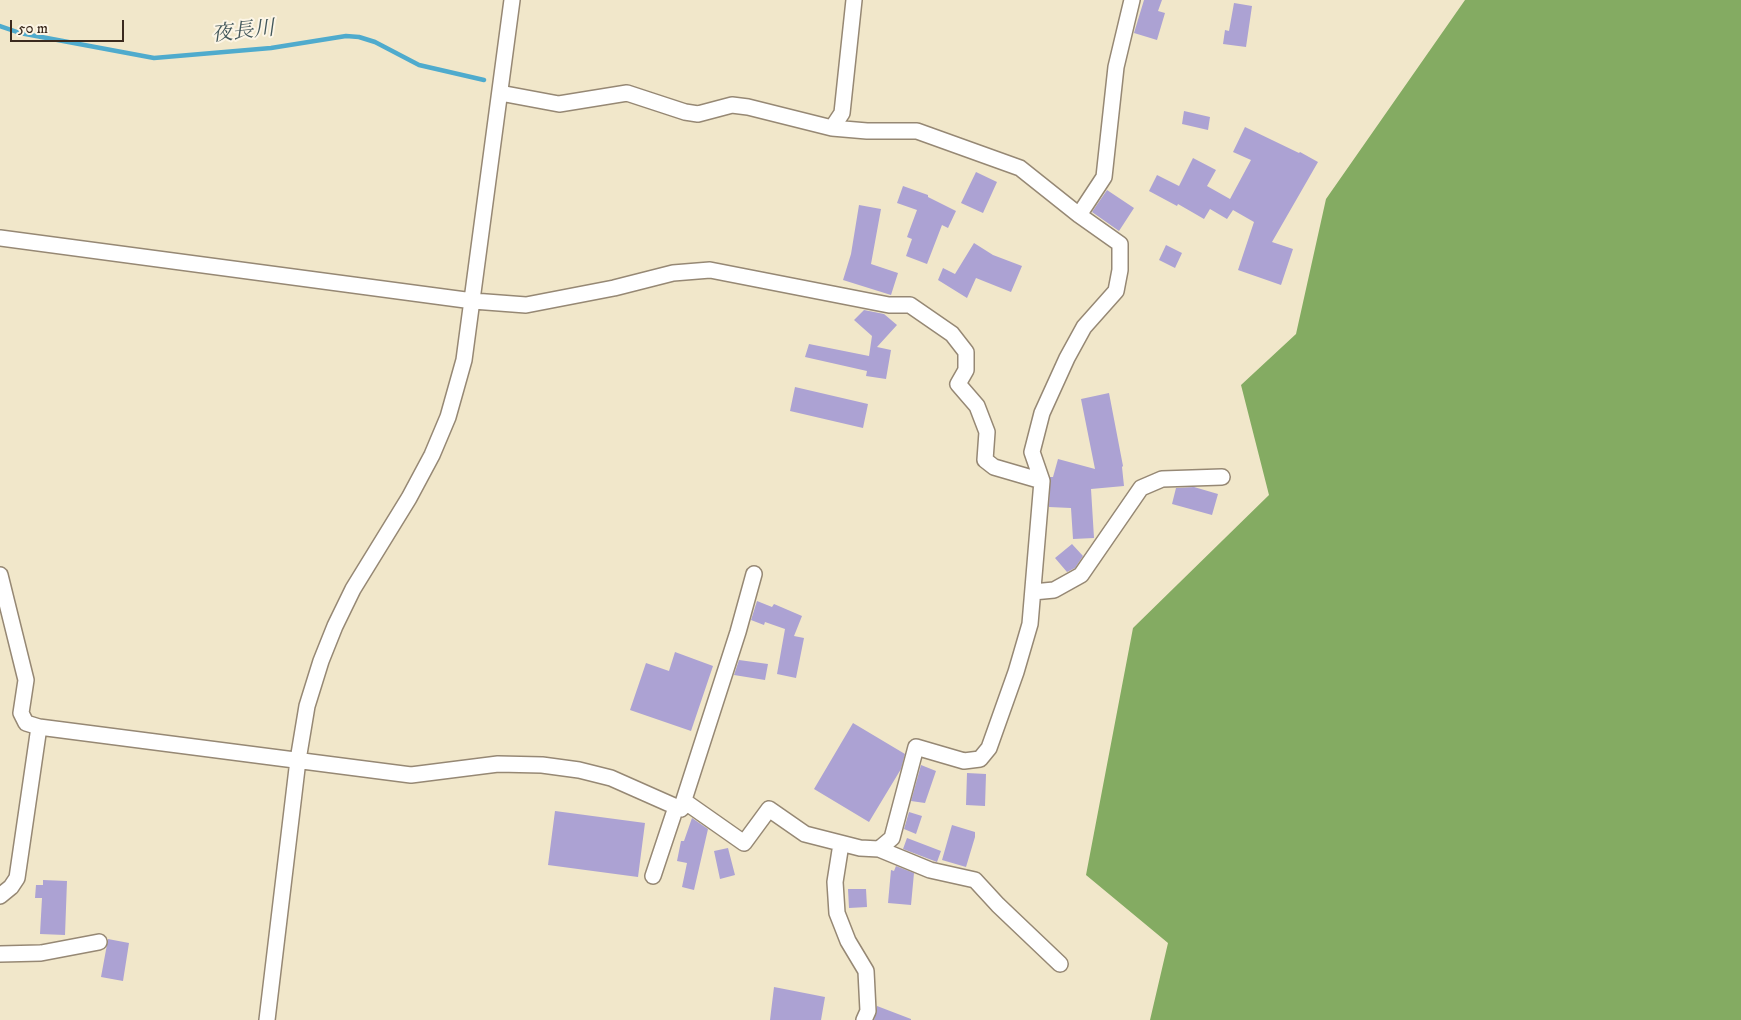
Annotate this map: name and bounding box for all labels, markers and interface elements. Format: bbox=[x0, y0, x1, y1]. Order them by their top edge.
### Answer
scale bar bbox=[12, 10, 126, 42]
water label: 夜長川 bbox=[210, 17, 276, 49]
text: 50 m bbox=[18, 19, 48, 38]

